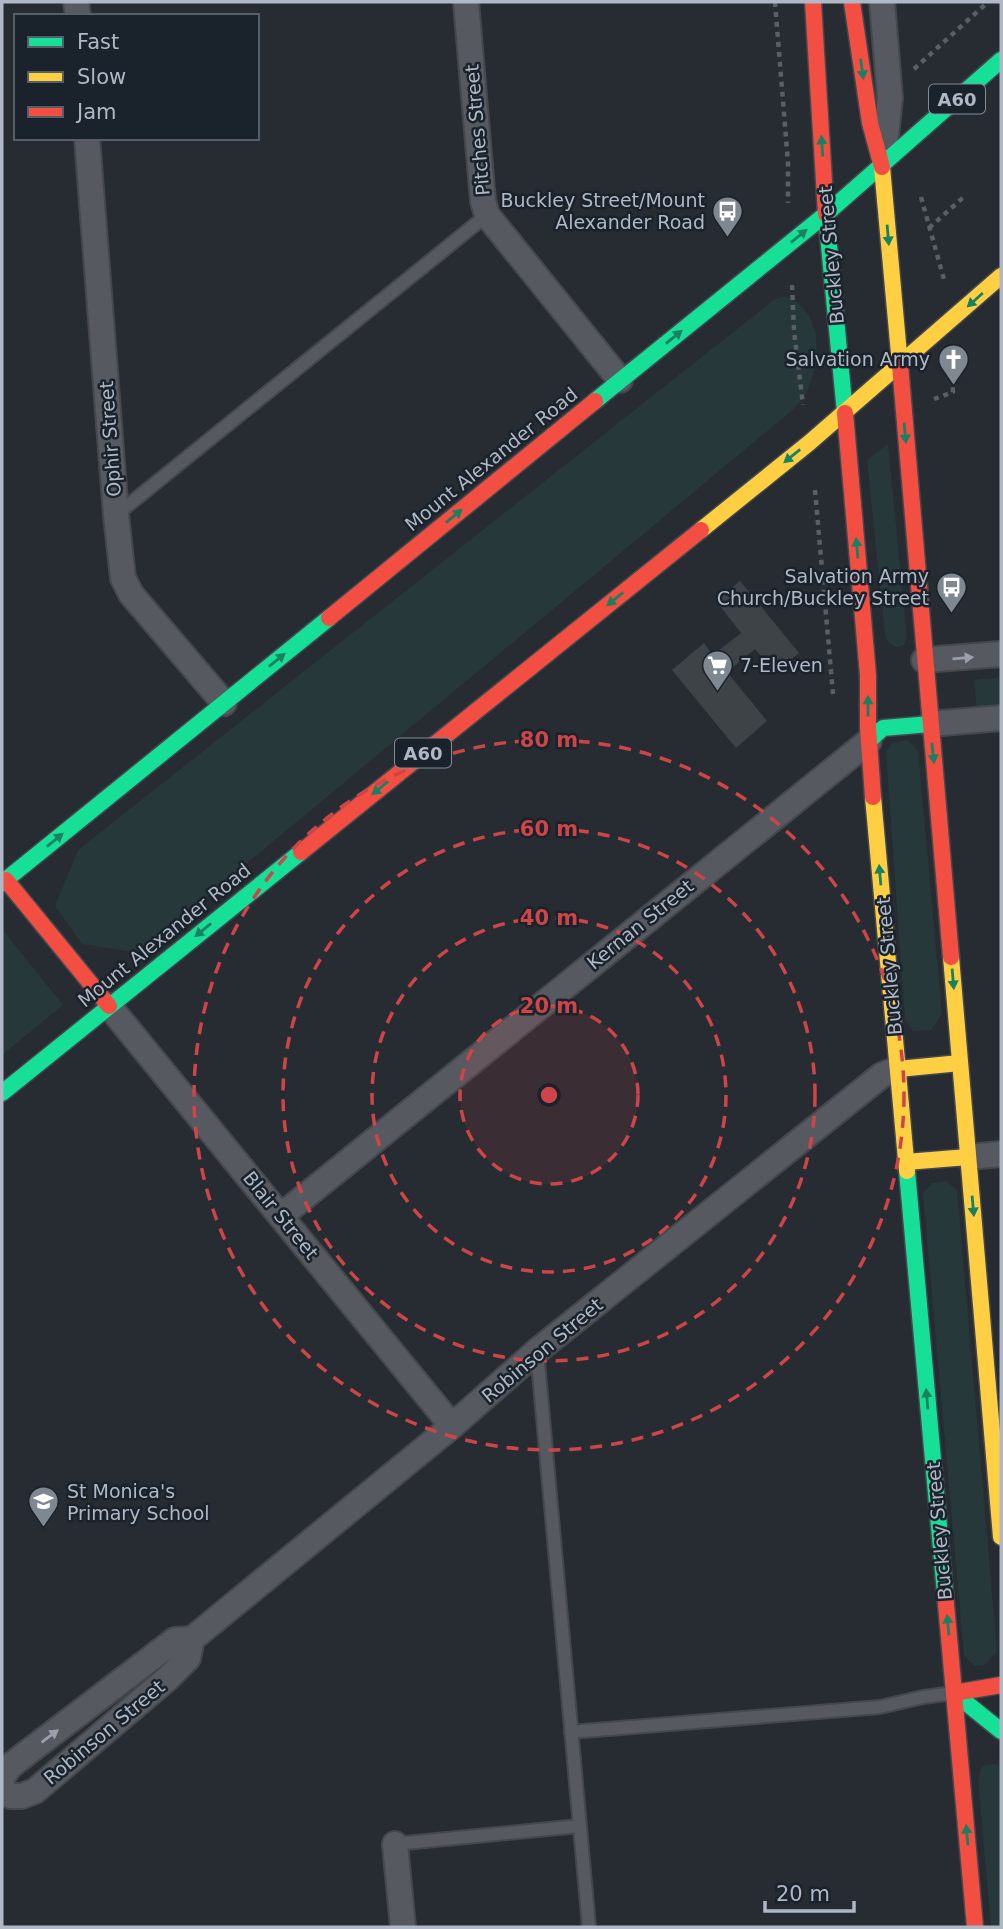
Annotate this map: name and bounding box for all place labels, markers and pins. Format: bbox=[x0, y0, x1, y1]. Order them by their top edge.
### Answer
place label: Buckley Street/Mount Alexander Road bbox=[501, 189, 705, 233]
bus stop icon: Buckley Street/Mount Alexander Road bbox=[711, 194, 745, 238]
church icon: Salvation Army bbox=[936, 342, 970, 386]
place label: Salvation Army bbox=[785, 348, 930, 370]
place label: Salvation Army Church/Buckley Street bbox=[717, 565, 929, 609]
bus stop icon: Salvation Army Church/Buckley Street bbox=[935, 570, 969, 614]
supermarket icon: 7-Eleven bbox=[700, 648, 734, 692]
place label: 7-Eleven bbox=[740, 654, 823, 676]
centre of rings bbox=[537, 1083, 561, 1107]
place label: St Monica's Primary School bbox=[67, 1480, 210, 1524]
school or university icon: St Monica's Primary School bbox=[27, 1485, 61, 1529]

